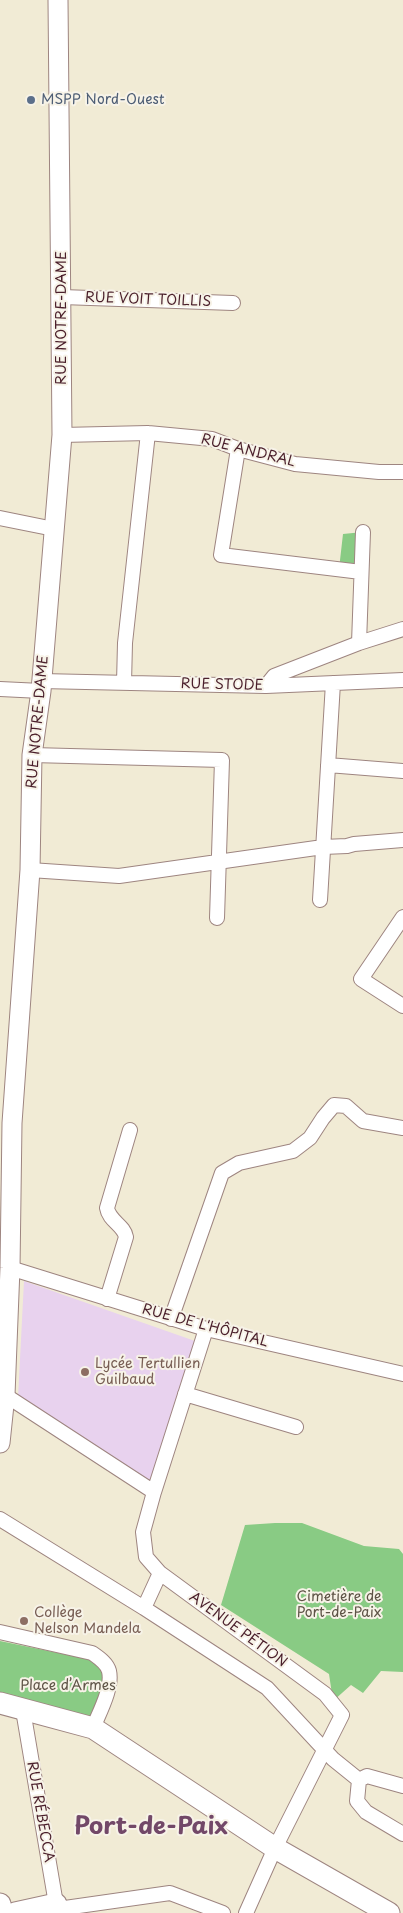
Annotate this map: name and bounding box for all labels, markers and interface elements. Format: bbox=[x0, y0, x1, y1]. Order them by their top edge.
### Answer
place label: MSPP Nord-Ouest bbox=[41, 92, 164, 108]
marker: MSPP Nord-Ouest bbox=[25, 94, 37, 106]
street label: RUE NOTRE-DAME bbox=[54, 251, 70, 385]
street label: RUE VOIT TOILLIS bbox=[84, 289, 212, 311]
street label: RUE ANDRAL bbox=[199, 431, 297, 471]
street label: RUE NOTRE-DAME bbox=[24, 655, 52, 789]
street label: RUE STODE bbox=[180, 676, 264, 694]
street label: RUE DE L'HÔPITAL bbox=[140, 1301, 270, 1351]
place label: Lycée Tertullien Guilbaud bbox=[95, 1356, 200, 1388]
marker: Lycée Tertullien Guilbaud bbox=[79, 1366, 91, 1378]
street label: AVENUE PÉTION bbox=[186, 1589, 290, 1671]
park label: Cimetière de Port-de-Paix bbox=[297, 1589, 381, 1621]
place label: Collège Nelson Mandela bbox=[34, 1605, 141, 1638]
marker: Collège Nelson Mandela bbox=[18, 1615, 30, 1627]
park label: Place d’Armes bbox=[20, 1678, 116, 1694]
street label: RUE RÉBECCA bbox=[23, 1760, 57, 1864]
district label: Port-de-Paix bbox=[74, 1813, 228, 1841]

